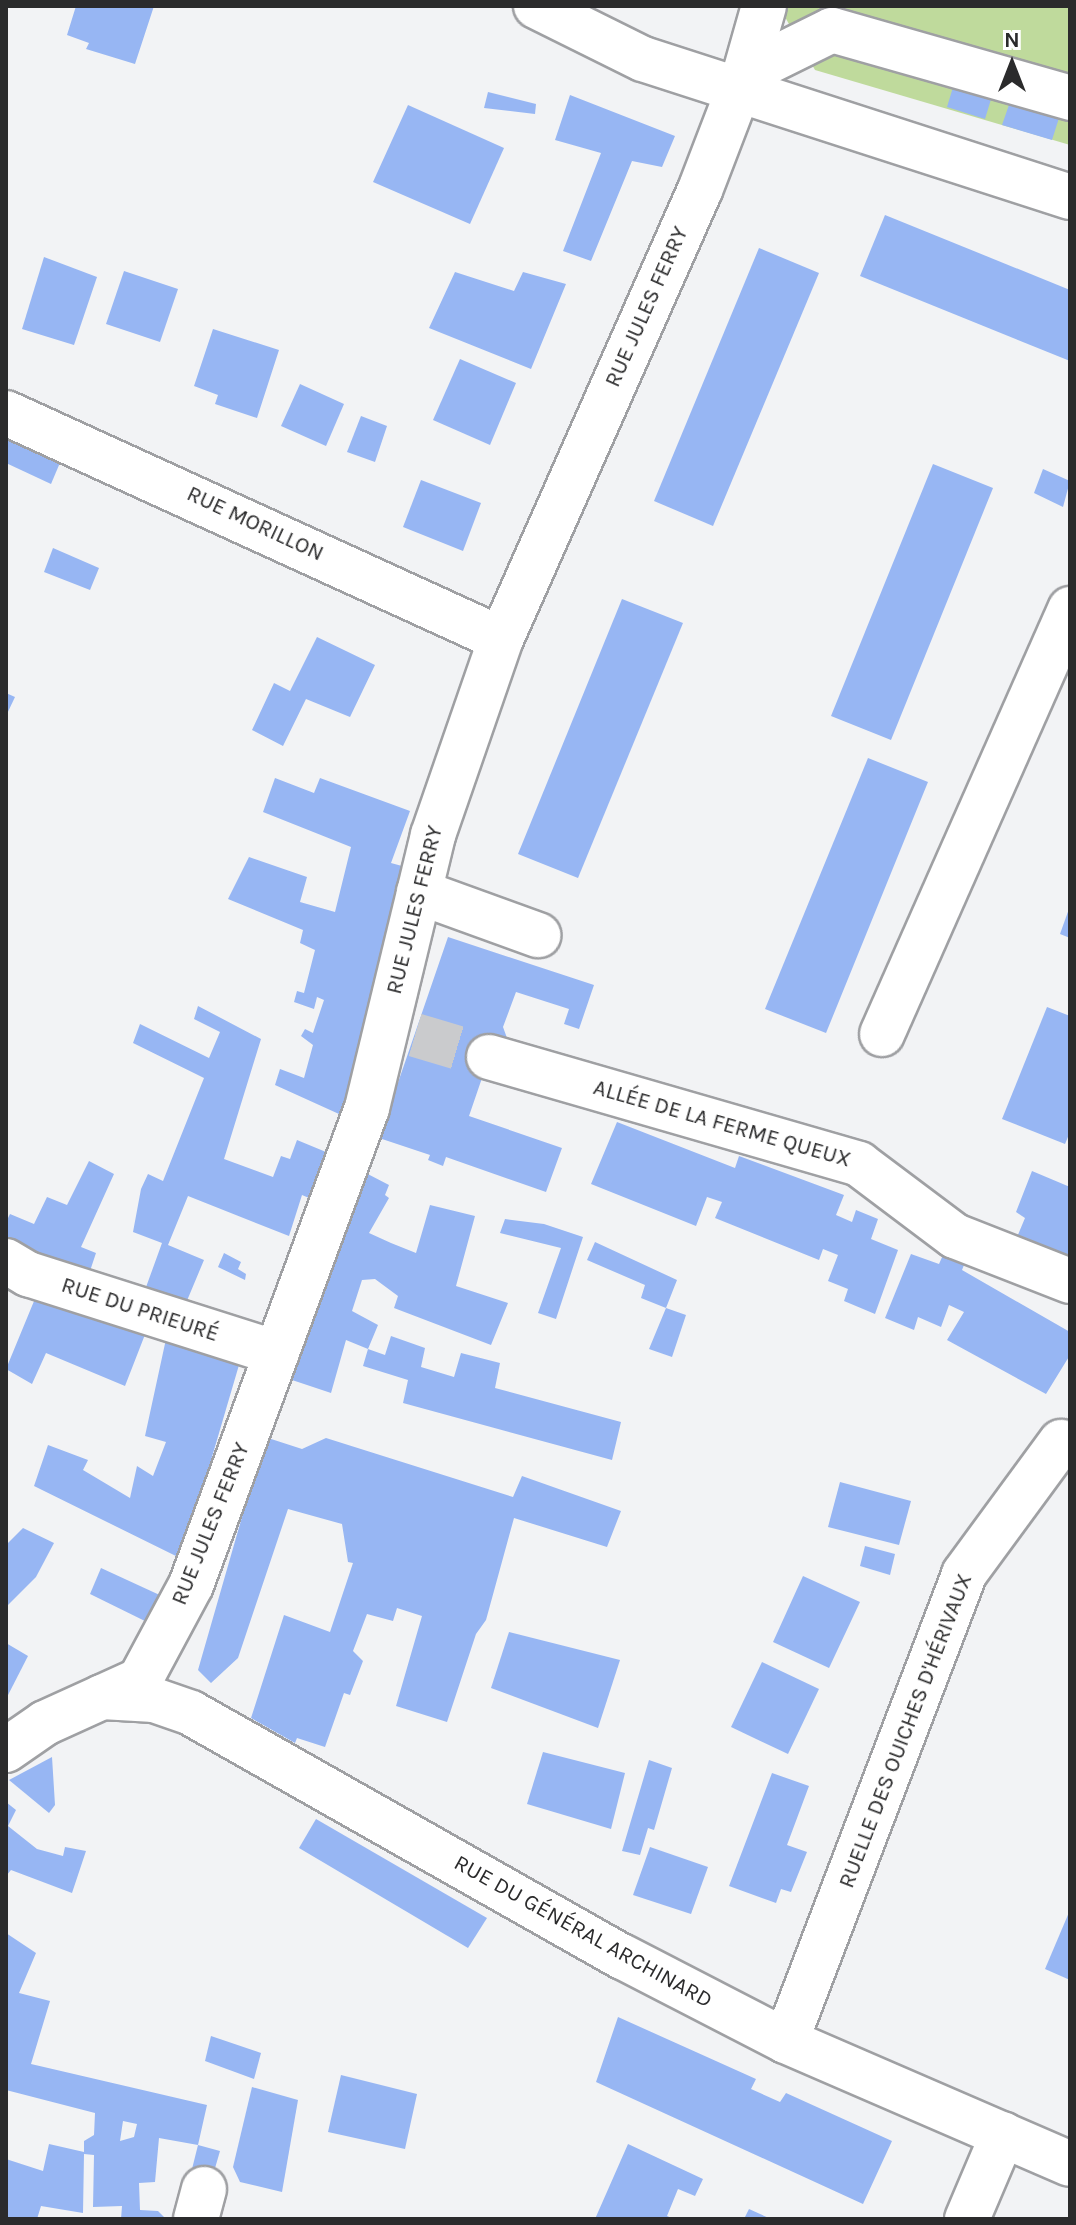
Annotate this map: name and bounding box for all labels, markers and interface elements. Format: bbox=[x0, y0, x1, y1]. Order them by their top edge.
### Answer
north arrow bbox=[972, 24, 1052, 104]
text: N bbox=[1004, 27, 1020, 53]
street label: RUE JULES FERRY bbox=[600, 223, 694, 391]
street label: RUE MORILLON bbox=[182, 481, 328, 567]
street label: RUE JULES FERRY bbox=[381, 823, 449, 997]
street label: ALLÉE DE LA FERME QUEUX bbox=[590, 1075, 854, 1173]
street label: RUE DU PRIEURÉ bbox=[58, 1272, 222, 1348]
street label: RUE JULES FERRY bbox=[166, 1439, 256, 1609]
street label: RUELLE DES OUICHES D'HÉRIVAUX bbox=[834, 1570, 978, 1892]
street label: RUE DU GÉNÉRAL ARCHINARD bbox=[449, 1850, 717, 2014]

